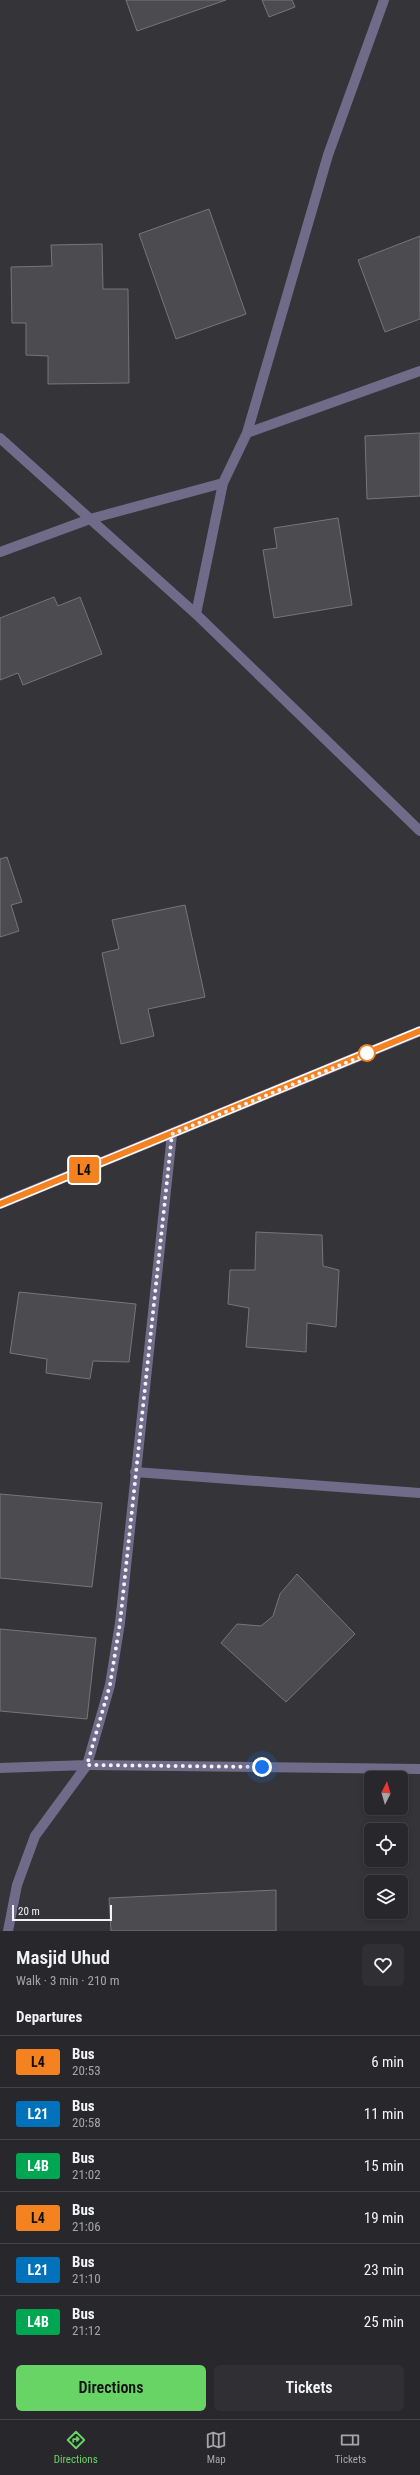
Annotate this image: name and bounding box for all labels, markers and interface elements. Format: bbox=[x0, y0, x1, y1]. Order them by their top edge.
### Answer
unlabelled marker bbox=[358, 1044, 376, 1062]
line badge: L4 bbox=[66, 1157, 102, 1183]
text: L4 bbox=[77, 1162, 91, 1178]
your location bbox=[252, 1757, 272, 1777]
north arrow bbox=[364, 1771, 408, 1815]
map controls bbox=[364, 1771, 408, 1919]
button: locate bbox=[364, 1823, 408, 1867]
button: layers bbox=[364, 1875, 408, 1919]
scale bar bbox=[12, 1903, 112, 1922]
text: 20 m bbox=[18, 1905, 40, 1918]
button: heart bbox=[362, 1944, 404, 1986]
text: Masjid Uhud bbox=[16, 1946, 110, 1969]
text: Walk · 3 min · 210 m bbox=[16, 1973, 120, 1988]
text: Departures bbox=[16, 2008, 82, 2026]
text: Bus bbox=[72, 2045, 95, 2063]
text: 6 min bbox=[371, 2053, 404, 2071]
text: L4 bbox=[31, 2054, 45, 2070]
text: 20:53 bbox=[72, 2063, 101, 2078]
text: Bus bbox=[72, 2097, 95, 2115]
text: 11 min bbox=[364, 2105, 404, 2123]
text: L21 bbox=[28, 2106, 48, 2122]
text: 20:58 bbox=[72, 2115, 101, 2130]
text: Bus bbox=[72, 2149, 95, 2167]
text: 15 min bbox=[364, 2157, 404, 2175]
text: L4B bbox=[27, 2158, 49, 2174]
text: 21:02 bbox=[72, 2167, 101, 2182]
text: Bus bbox=[72, 2201, 95, 2219]
text: 19 min bbox=[364, 2209, 404, 2227]
text: L4 bbox=[31, 2210, 45, 2226]
text: 21:06 bbox=[72, 2219, 101, 2234]
text: Bus bbox=[72, 2253, 95, 2271]
text: 23 min bbox=[364, 2261, 404, 2279]
text: L21 bbox=[28, 2262, 48, 2278]
text: 21:10 bbox=[72, 2271, 101, 2286]
text: Bus bbox=[72, 2305, 95, 2323]
text: 25 min bbox=[364, 2313, 404, 2331]
text: L4B bbox=[27, 2314, 49, 2330]
text: 21:12 bbox=[72, 2323, 101, 2338]
button: Directions bbox=[16, 2365, 206, 2411]
button: Tickets bbox=[214, 2365, 404, 2411]
tab: Directions bbox=[54, 2429, 98, 2466]
tab: Map bbox=[205, 2429, 227, 2466]
tab: Tickets bbox=[335, 2429, 366, 2466]

